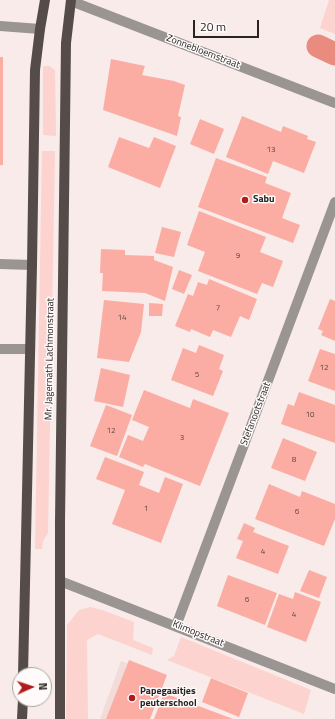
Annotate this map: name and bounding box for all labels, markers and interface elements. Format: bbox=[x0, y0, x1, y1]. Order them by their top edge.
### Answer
scale bar bbox=[195, 12, 261, 38]
text: 20 m bbox=[200, 17, 226, 36]
street label: Zonnebloemstraat bbox=[165, 32, 241, 72]
house number: 13 bbox=[267, 145, 275, 155]
place label: Sabu bbox=[253, 194, 275, 206]
marker: Sabu bbox=[240, 195, 250, 205]
house number: 9 bbox=[236, 251, 240, 261]
street label: Mr. Jagernath Lachmonstraat bbox=[43, 298, 57, 420]
house number: 7 bbox=[216, 303, 220, 313]
house number: 14 bbox=[118, 313, 126, 323]
house number: 12 bbox=[320, 363, 328, 373]
house number: 5 bbox=[195, 370, 199, 380]
street label: Stefanootstraat bbox=[238, 381, 274, 447]
house number: 10 bbox=[306, 410, 314, 420]
house number: 12 bbox=[107, 426, 115, 436]
house number: 3 bbox=[180, 433, 184, 443]
house number: 8 bbox=[292, 455, 296, 465]
house number: 1 bbox=[144, 504, 148, 514]
house number: 6 bbox=[295, 507, 299, 517]
house number: 4 bbox=[261, 547, 265, 557]
house number: 6 bbox=[245, 595, 249, 605]
house number: 4 bbox=[292, 610, 296, 620]
street label: Klimopstraat bbox=[171, 618, 225, 650]
north arrow bbox=[12, 667, 52, 707]
text: N bbox=[35, 682, 51, 691]
place label: Papegaaitjes peuterschool bbox=[140, 686, 197, 710]
marker: Papegaaitjes peuterschool bbox=[127, 693, 137, 703]

